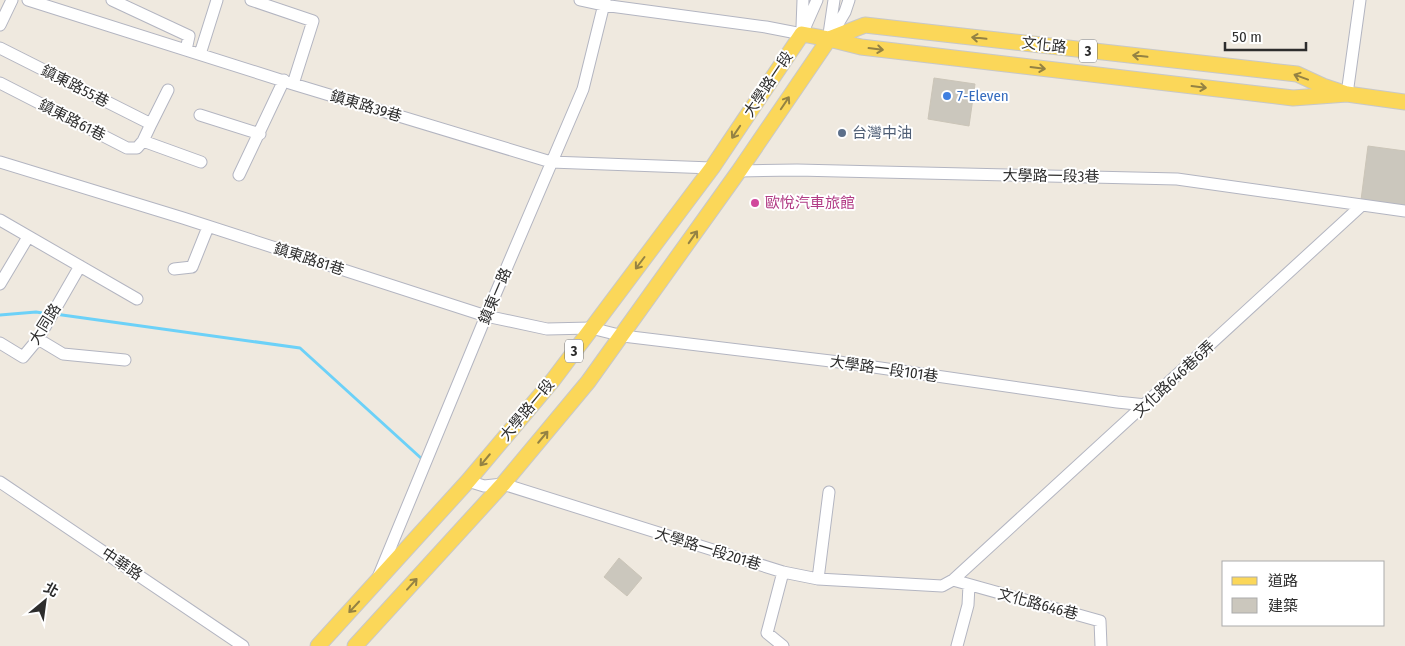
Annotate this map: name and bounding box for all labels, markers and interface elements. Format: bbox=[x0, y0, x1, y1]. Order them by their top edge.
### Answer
scale bar bbox=[1225, 20, 1306, 52]
text: 50 m bbox=[1232, 28, 1262, 46]
one-way arrow bbox=[971, 33, 987, 43]
street label: 文化路 bbox=[1021, 34, 1067, 56]
road number: 3 bbox=[1079, 40, 1097, 62]
one-way arrow bbox=[868, 44, 884, 54]
street label: 大學路一段 bbox=[740, 48, 796, 120]
one-way arrow bbox=[1133, 51, 1149, 61]
street label: 鎮東路55巷 bbox=[38, 61, 112, 111]
one-way arrow bbox=[1029, 63, 1045, 73]
one-way arrow bbox=[1294, 72, 1309, 81]
one-way arrow bbox=[1191, 82, 1207, 92]
street label: 鎮東路39巷 bbox=[328, 87, 404, 125]
place label: 7-Eleven bbox=[957, 87, 1009, 105]
marker: 7-Eleven bbox=[941, 90, 953, 102]
street label: 鎮東路61巷 bbox=[36, 95, 108, 145]
one-way arrow bbox=[780, 96, 790, 110]
place label: 台灣中油 bbox=[852, 124, 912, 142]
one-way arrow bbox=[730, 125, 740, 139]
marker: 台灣中油 bbox=[836, 127, 848, 139]
street label: 大學路一段3巷 bbox=[1002, 166, 1100, 186]
place label: 歐悅汽車旅館 bbox=[765, 194, 855, 212]
marker: 歐悅汽車旅館 bbox=[749, 197, 761, 209]
one-way arrow bbox=[688, 230, 698, 244]
street label: 鎮東路81巷 bbox=[272, 239, 346, 279]
one-way arrow bbox=[634, 256, 645, 269]
street label: 鎮東一路 bbox=[475, 265, 515, 327]
street label: 大同路 bbox=[25, 300, 65, 348]
street label: 文化路646巷6弄 bbox=[1130, 337, 1218, 421]
road number: 3 bbox=[565, 340, 583, 362]
street label: 大學路一段101巷 bbox=[829, 352, 939, 386]
street label: 大學路一段 bbox=[496, 375, 558, 445]
one-way arrow bbox=[537, 430, 548, 443]
one-way arrow bbox=[480, 453, 491, 466]
street label: 大學路一段201巷 bbox=[653, 524, 763, 574]
street label: 中華路 bbox=[98, 544, 146, 584]
legend bbox=[1222, 561, 1385, 626]
text: 道路 bbox=[1268, 572, 1298, 590]
north arrow bbox=[20, 576, 70, 626]
one-way arrow bbox=[406, 578, 418, 591]
text: 北 bbox=[41, 579, 61, 601]
street label: 文化路646巷 bbox=[996, 585, 1080, 623]
text: 建築 bbox=[1268, 597, 1298, 615]
one-way arrow bbox=[348, 601, 360, 614]

